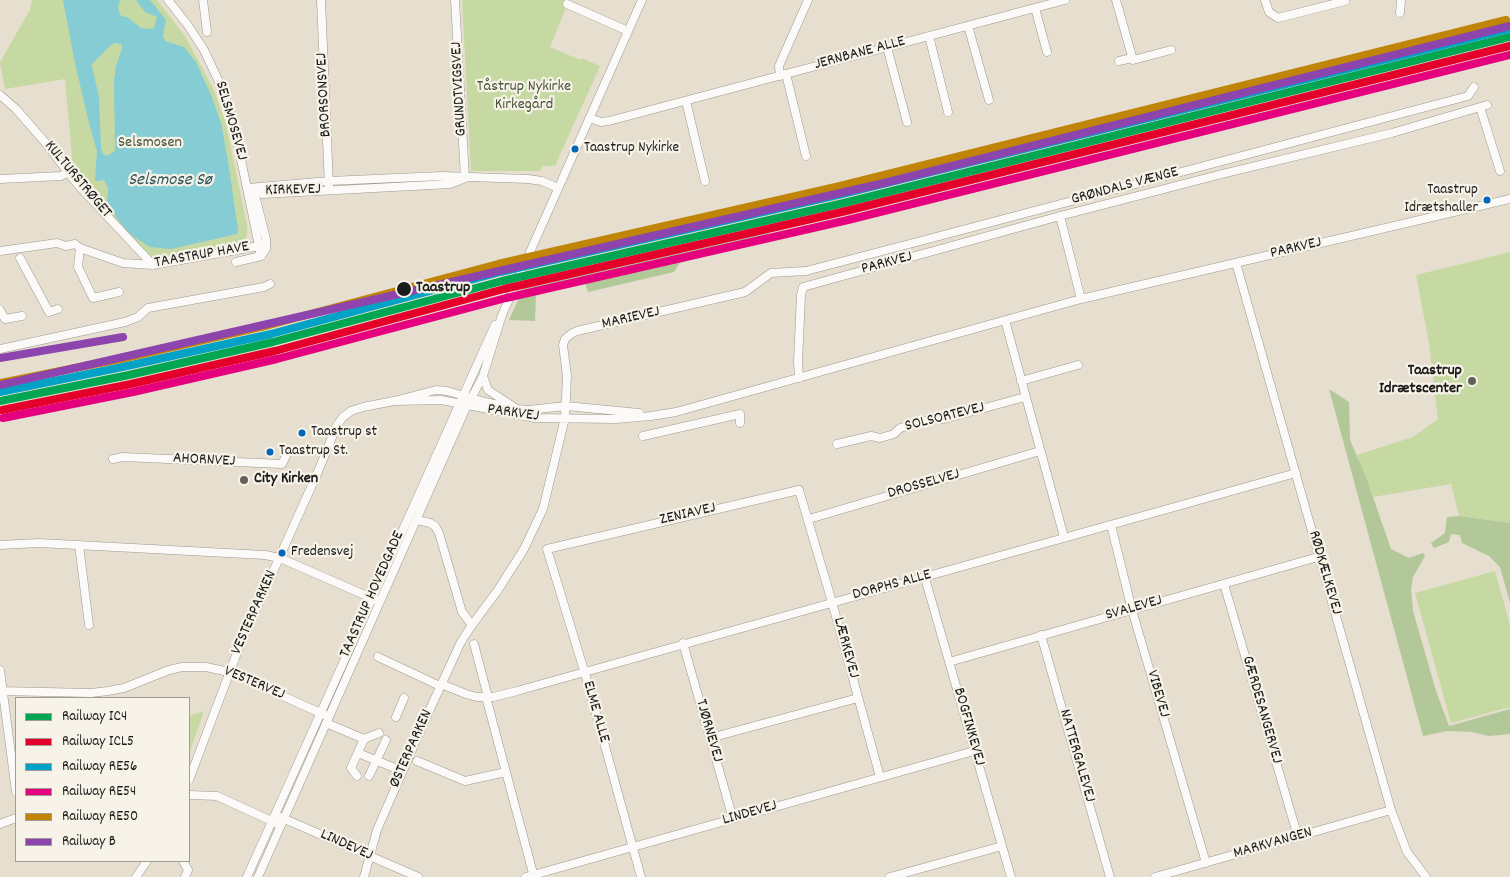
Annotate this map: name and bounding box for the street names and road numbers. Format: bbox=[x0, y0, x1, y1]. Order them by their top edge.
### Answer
street label: JERNBANE ALLE bbox=[813, 33, 907, 75]
street label: GRUNDTVIGSVEJ bbox=[448, 41, 472, 137]
street label: BRORSONSVEJ bbox=[313, 52, 337, 138]
street label: SELSMOSEVEJ bbox=[210, 79, 250, 163]
street label: KULTURSTRØGET bbox=[39, 137, 115, 223]
street label: GRØNDALS VÆNGE bbox=[1069, 164, 1181, 210]
street label: KIRKEVEJ bbox=[265, 181, 321, 201]
street label: PARKVEJ bbox=[1269, 234, 1323, 264]
street label: TAASTRUP HAVE bbox=[153, 238, 251, 274]
street label: PARKVEJ bbox=[859, 248, 915, 280]
street label: MARIEVEJ bbox=[600, 303, 662, 335]
street label: SOLSORTEVEJ bbox=[903, 399, 987, 437]
street label: PARKVEJ bbox=[486, 401, 540, 427]
street label: AHORNVEJ bbox=[172, 450, 236, 472]
street label: DROSSELVEJ bbox=[886, 466, 962, 504]
street label: ZENIAVEJ bbox=[658, 499, 718, 531]
street label: TAASTRUP HOVEDGADE bbox=[336, 529, 410, 661]
street label: RØDKÆLKEVEJ bbox=[1303, 529, 1345, 617]
street label: DORPHS ALLE bbox=[851, 566, 933, 606]
street label: VESTERPARKEN bbox=[228, 568, 282, 658]
street label: SVALEVEJ bbox=[1103, 592, 1165, 626]
street label: LÆRKEVEJ bbox=[828, 616, 862, 680]
street label: GÆRDESANGERVEJ bbox=[1236, 654, 1286, 766]
street label: VESTERVEJ bbox=[221, 663, 287, 705]
street label: VIBEVEJ bbox=[1141, 668, 1173, 720]
street label: ELME ALLE bbox=[577, 679, 613, 745]
street label: BOGFINKEVEJ bbox=[948, 686, 988, 768]
street label: TJØRNEVEJ bbox=[690, 697, 726, 765]
street label: ØSTERPARKEN bbox=[386, 707, 438, 791]
street label: NATTERGALEVEJ bbox=[1054, 707, 1098, 805]
street label: LINDEVEJ bbox=[721, 797, 779, 831]
street label: MARKVANGEN bbox=[1231, 824, 1315, 864]
street label: LINDEVEJ bbox=[317, 826, 375, 866]

